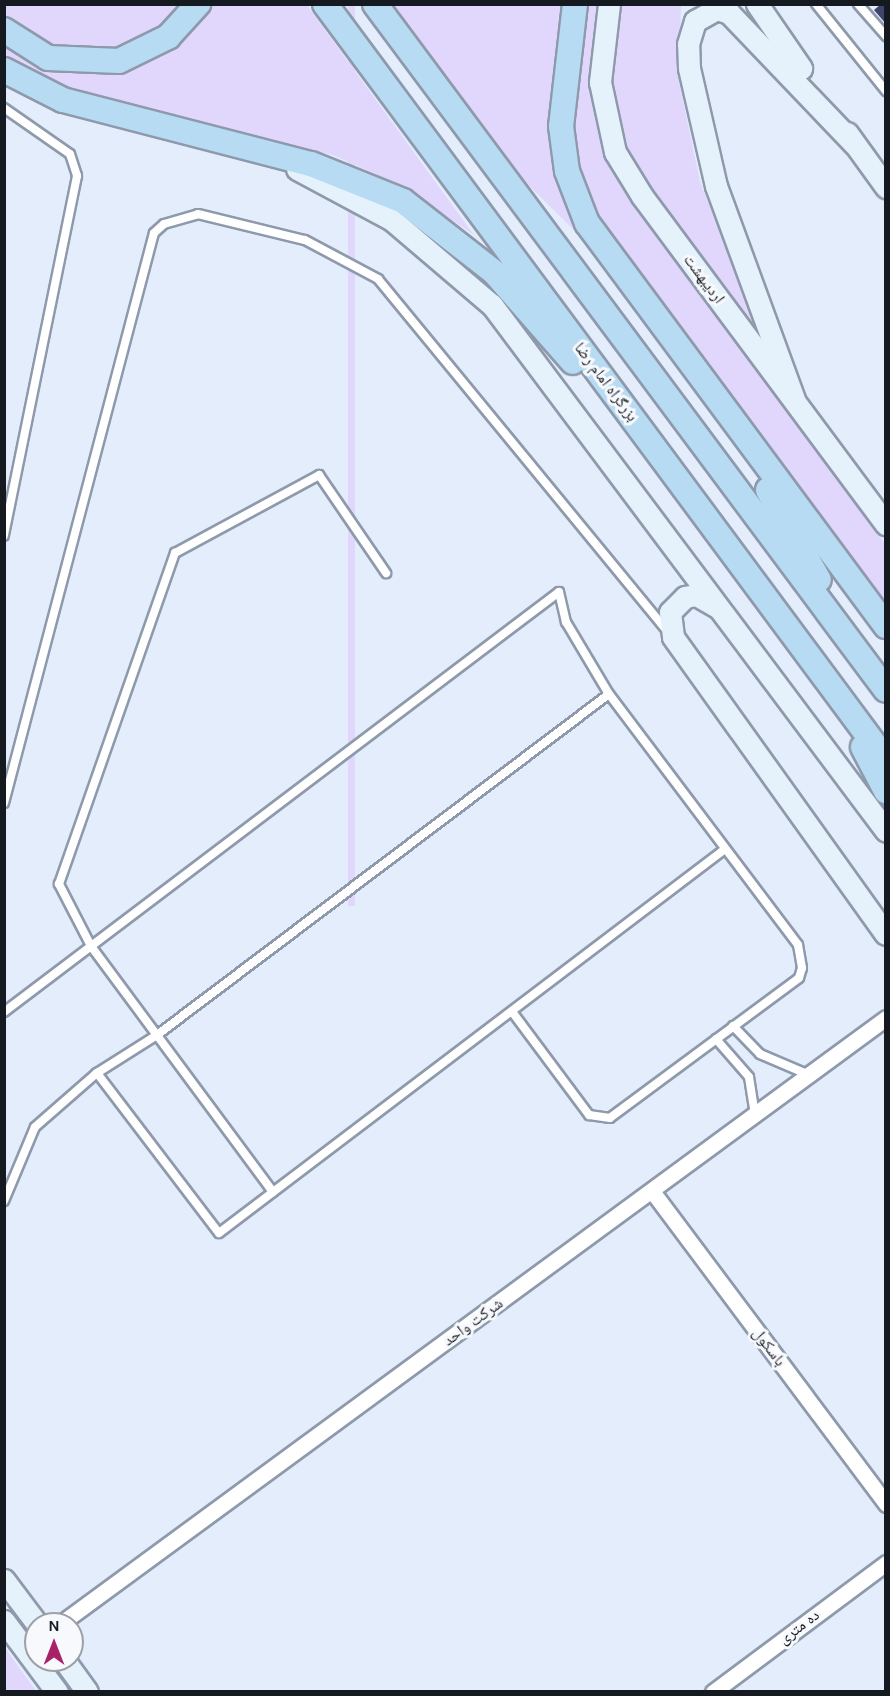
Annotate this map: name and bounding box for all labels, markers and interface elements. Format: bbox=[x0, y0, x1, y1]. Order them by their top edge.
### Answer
street label: اردیبهشت bbox=[679, 251, 729, 307]
street label: بزرگراه امام رضا bbox=[570, 339, 642, 425]
street label: شرکت واحد bbox=[439, 1294, 507, 1350]
street label: باسکول bbox=[748, 1324, 790, 1370]
street label: ده متری bbox=[775, 1605, 823, 1649]
north arrow bbox=[24, 1612, 84, 1672]
text: N bbox=[48, 1616, 60, 1635]

